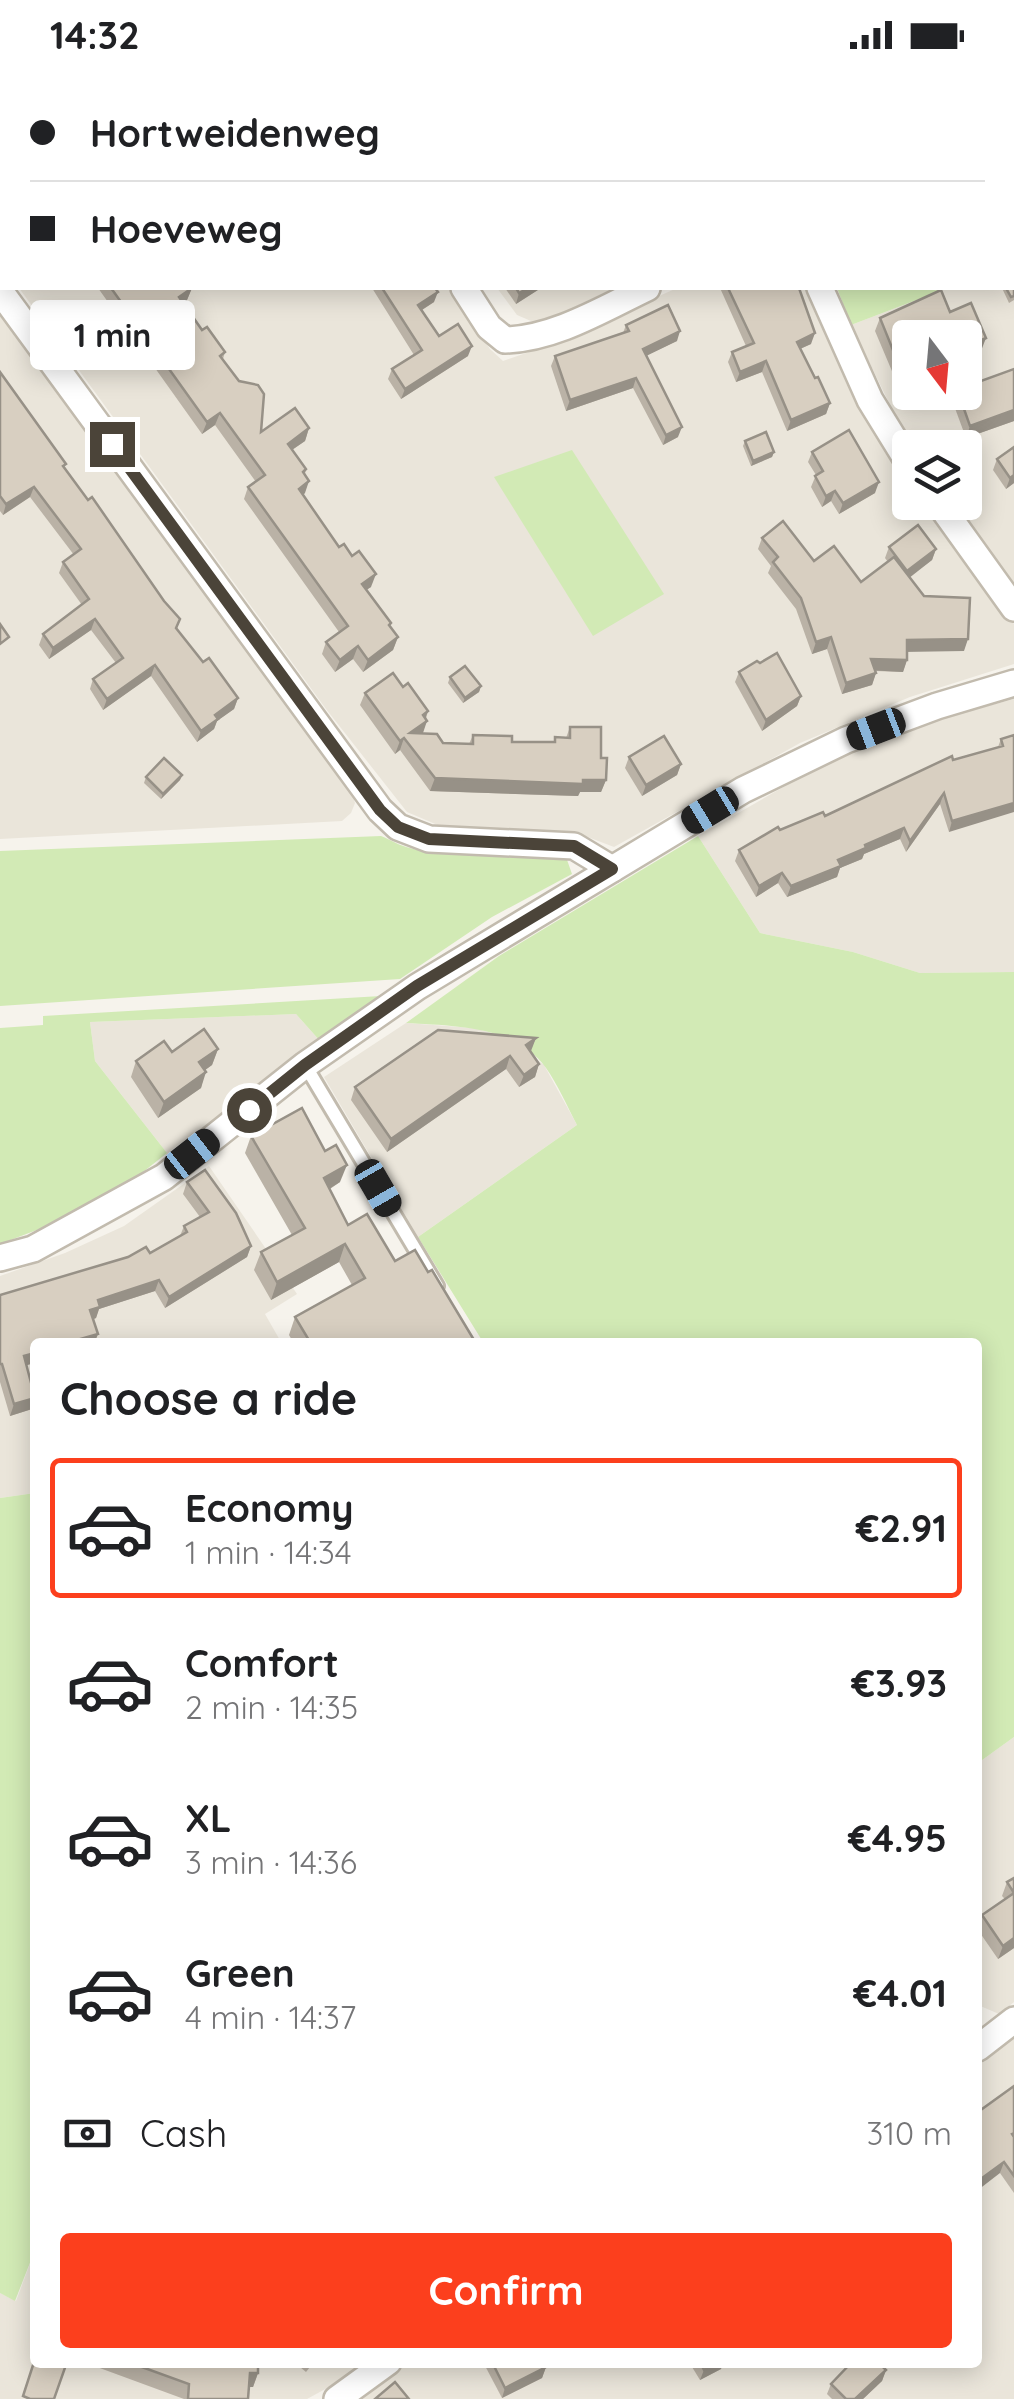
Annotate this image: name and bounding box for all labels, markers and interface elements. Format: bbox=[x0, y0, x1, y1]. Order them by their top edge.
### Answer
text: 14:32 bbox=[50, 11, 140, 59]
text: Hortweidenweg bbox=[90, 109, 380, 157]
text: Hoeveweg bbox=[90, 205, 283, 253]
callout: 1 min bbox=[29, 299, 194, 369]
text: 1 min bbox=[74, 315, 151, 355]
north arrow bbox=[892, 320, 982, 410]
map controls bbox=[892, 320, 982, 520]
route end bbox=[90, 422, 135, 467]
button: layers bbox=[892, 430, 982, 520]
car bbox=[843, 704, 909, 754]
car bbox=[677, 782, 743, 838]
route start bbox=[227, 1088, 272, 1133]
car bbox=[159, 1124, 225, 1184]
car bbox=[350, 1155, 406, 1221]
text: Choose a ride bbox=[60, 1370, 357, 1426]
icon: car bbox=[65, 1483, 155, 1573]
text: Economy bbox=[185, 1484, 354, 1532]
text: €2.91 bbox=[856, 1504, 947, 1552]
text: 1 min · 14:34 bbox=[185, 1532, 352, 1572]
icon: car bbox=[65, 1638, 155, 1728]
text: Comfort bbox=[185, 1639, 339, 1687]
text: €3.93 bbox=[851, 1659, 947, 1707]
text: 2 min · 14:35 bbox=[185, 1687, 358, 1727]
icon: car bbox=[65, 1793, 155, 1883]
text: XL bbox=[185, 1794, 231, 1842]
text: €4.95 bbox=[848, 1814, 947, 1862]
text: 3 min · 14:36 bbox=[185, 1842, 357, 1882]
icon: car bbox=[65, 1948, 155, 2038]
text: Green bbox=[185, 1949, 295, 1997]
text: €4.01 bbox=[853, 1969, 947, 2017]
text: 4 min · 14:37 bbox=[185, 1997, 356, 2037]
icon: cash bbox=[60, 2106, 115, 2161]
text: Cash bbox=[140, 2109, 227, 2157]
text: 310 m bbox=[866, 2113, 952, 2153]
button: Confirm bbox=[60, 2233, 952, 2348]

